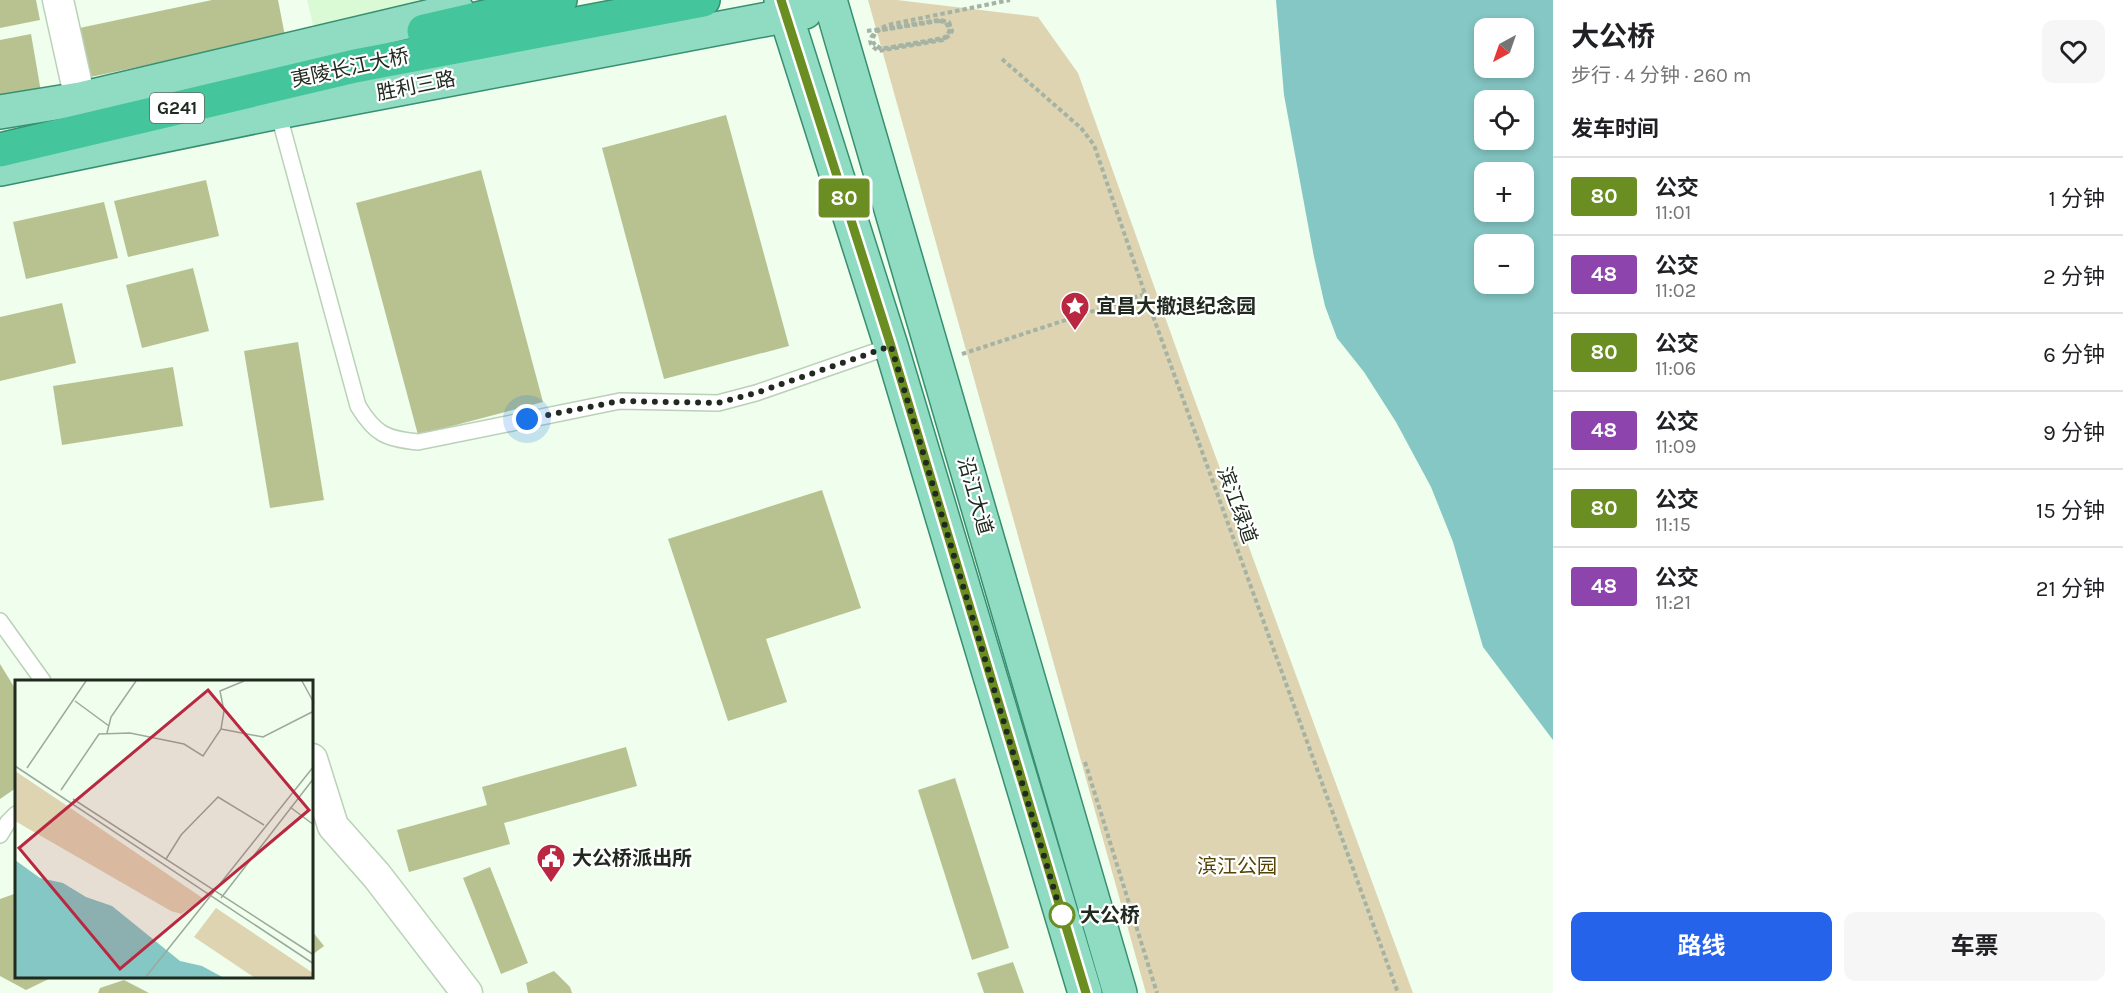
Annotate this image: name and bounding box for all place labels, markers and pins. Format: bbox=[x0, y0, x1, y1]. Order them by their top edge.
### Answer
place icon: 宜昌大撤退纪念园 bbox=[1059, 290, 1091, 332]
place label: 宜昌大撤退纪念园 bbox=[1096, 295, 1256, 318]
public building icon: 大公桥派出所 bbox=[535, 842, 567, 884]
place label: 大公桥派出所 bbox=[572, 847, 692, 870]
marker: 大公桥 bbox=[1049, 902, 1075, 928]
place label: 大公桥 bbox=[1080, 904, 1140, 927]

